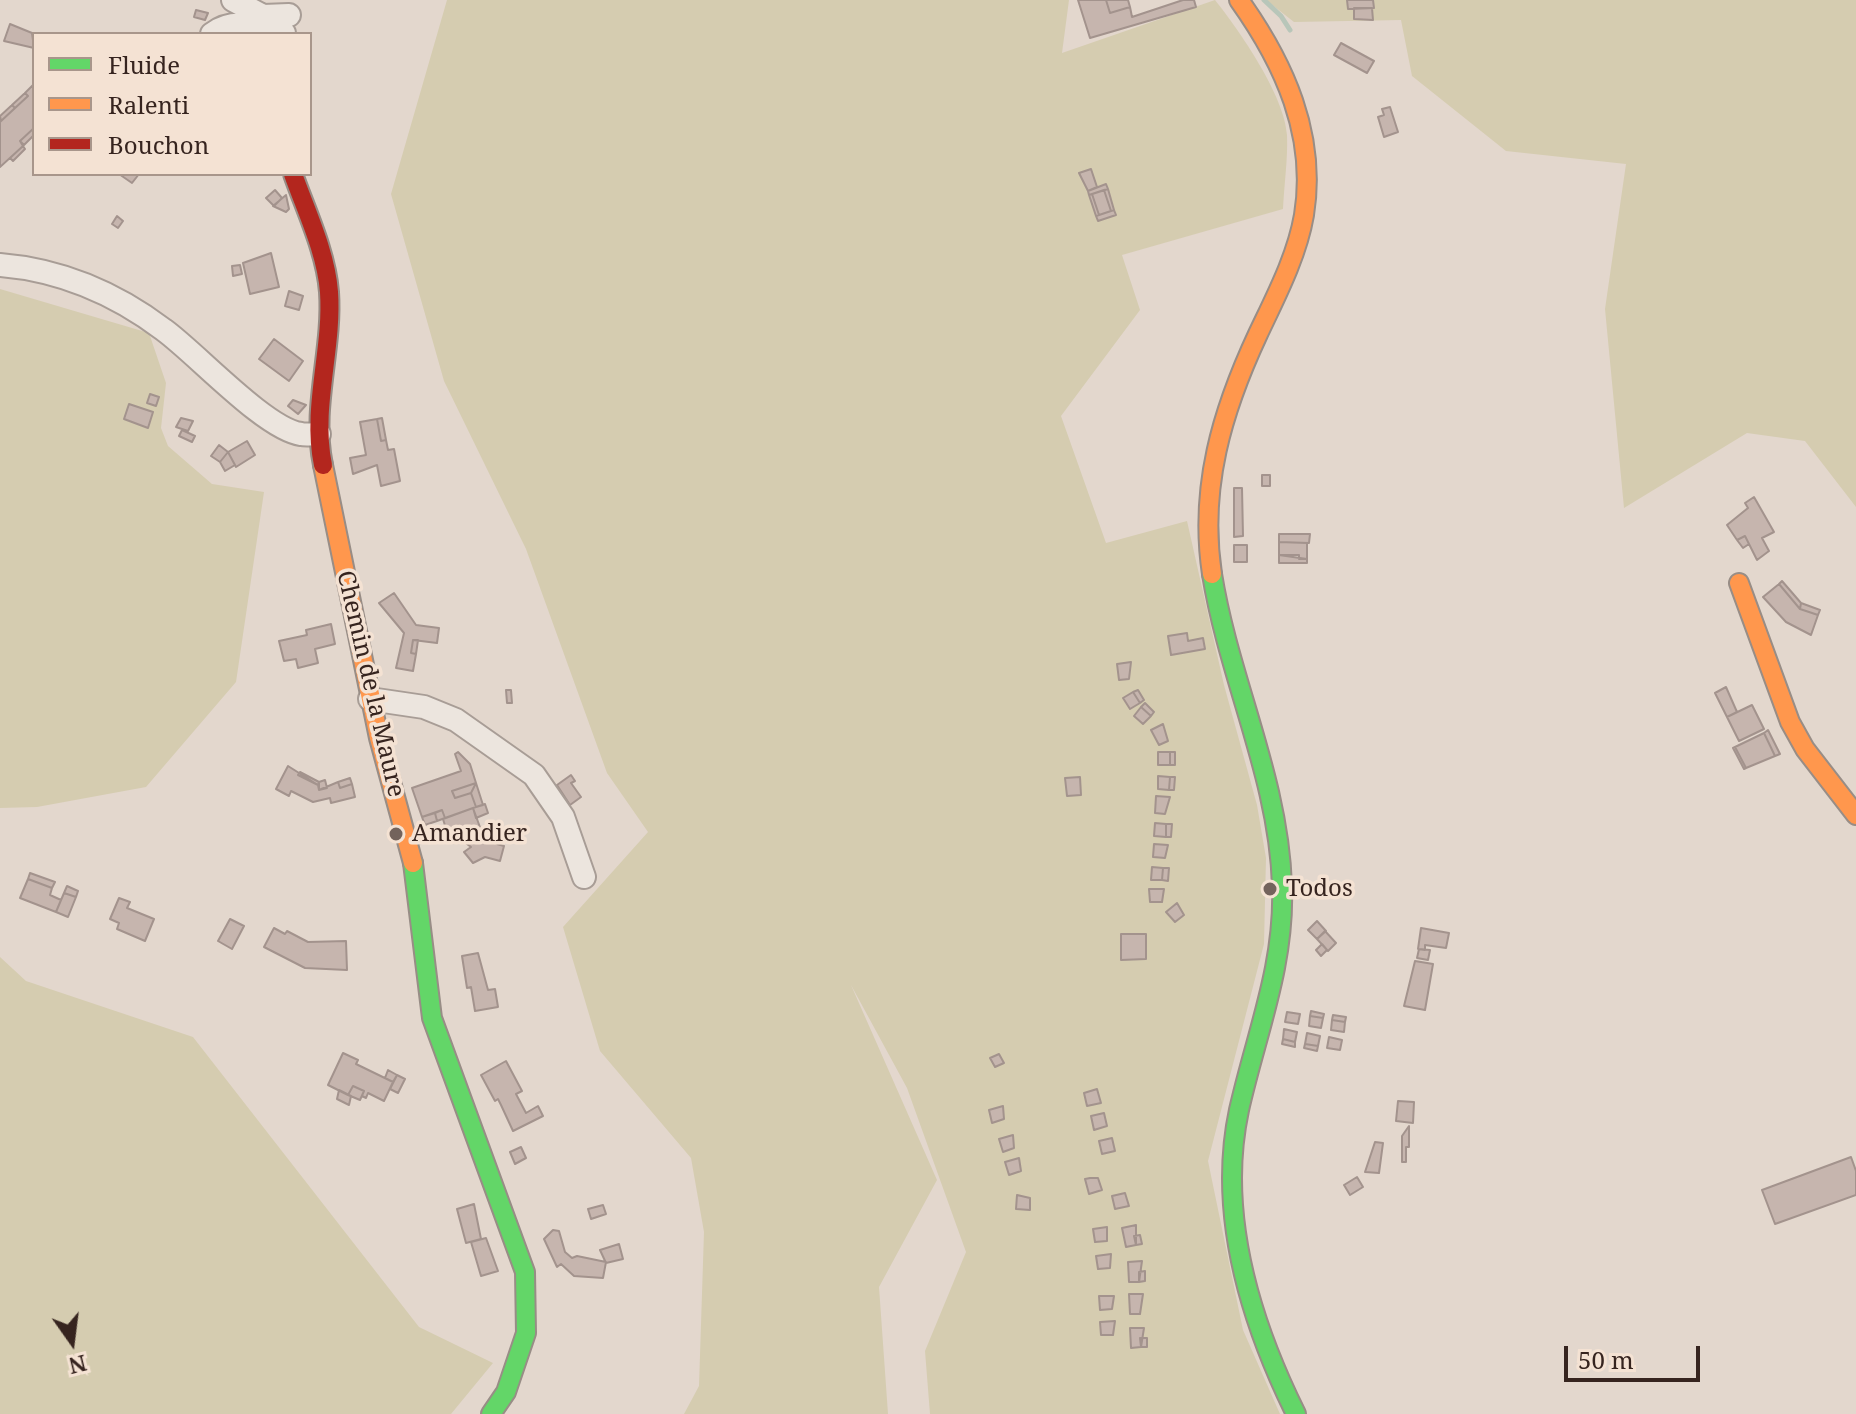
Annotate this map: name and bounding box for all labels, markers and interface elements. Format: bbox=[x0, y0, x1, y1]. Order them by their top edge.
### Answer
legend bbox=[32, 32, 312, 176]
text: Fluide bbox=[108, 48, 180, 81]
text: Ralenti bbox=[108, 88, 189, 121]
text: Bouchon bbox=[108, 128, 209, 161]
street label: Chemin de la Maure bbox=[330, 568, 410, 800]
place label: Amandier bbox=[412, 820, 527, 848]
marker: Amandier bbox=[387, 825, 405, 843]
place label: Todos bbox=[1286, 875, 1353, 903]
marker: Todos bbox=[1261, 880, 1279, 898]
north arrow bbox=[32, 1302, 112, 1382]
scale bar bbox=[1568, 1330, 1704, 1380]
text: 50 m bbox=[1578, 1343, 1634, 1376]
text: N bbox=[66, 1349, 90, 1382]

